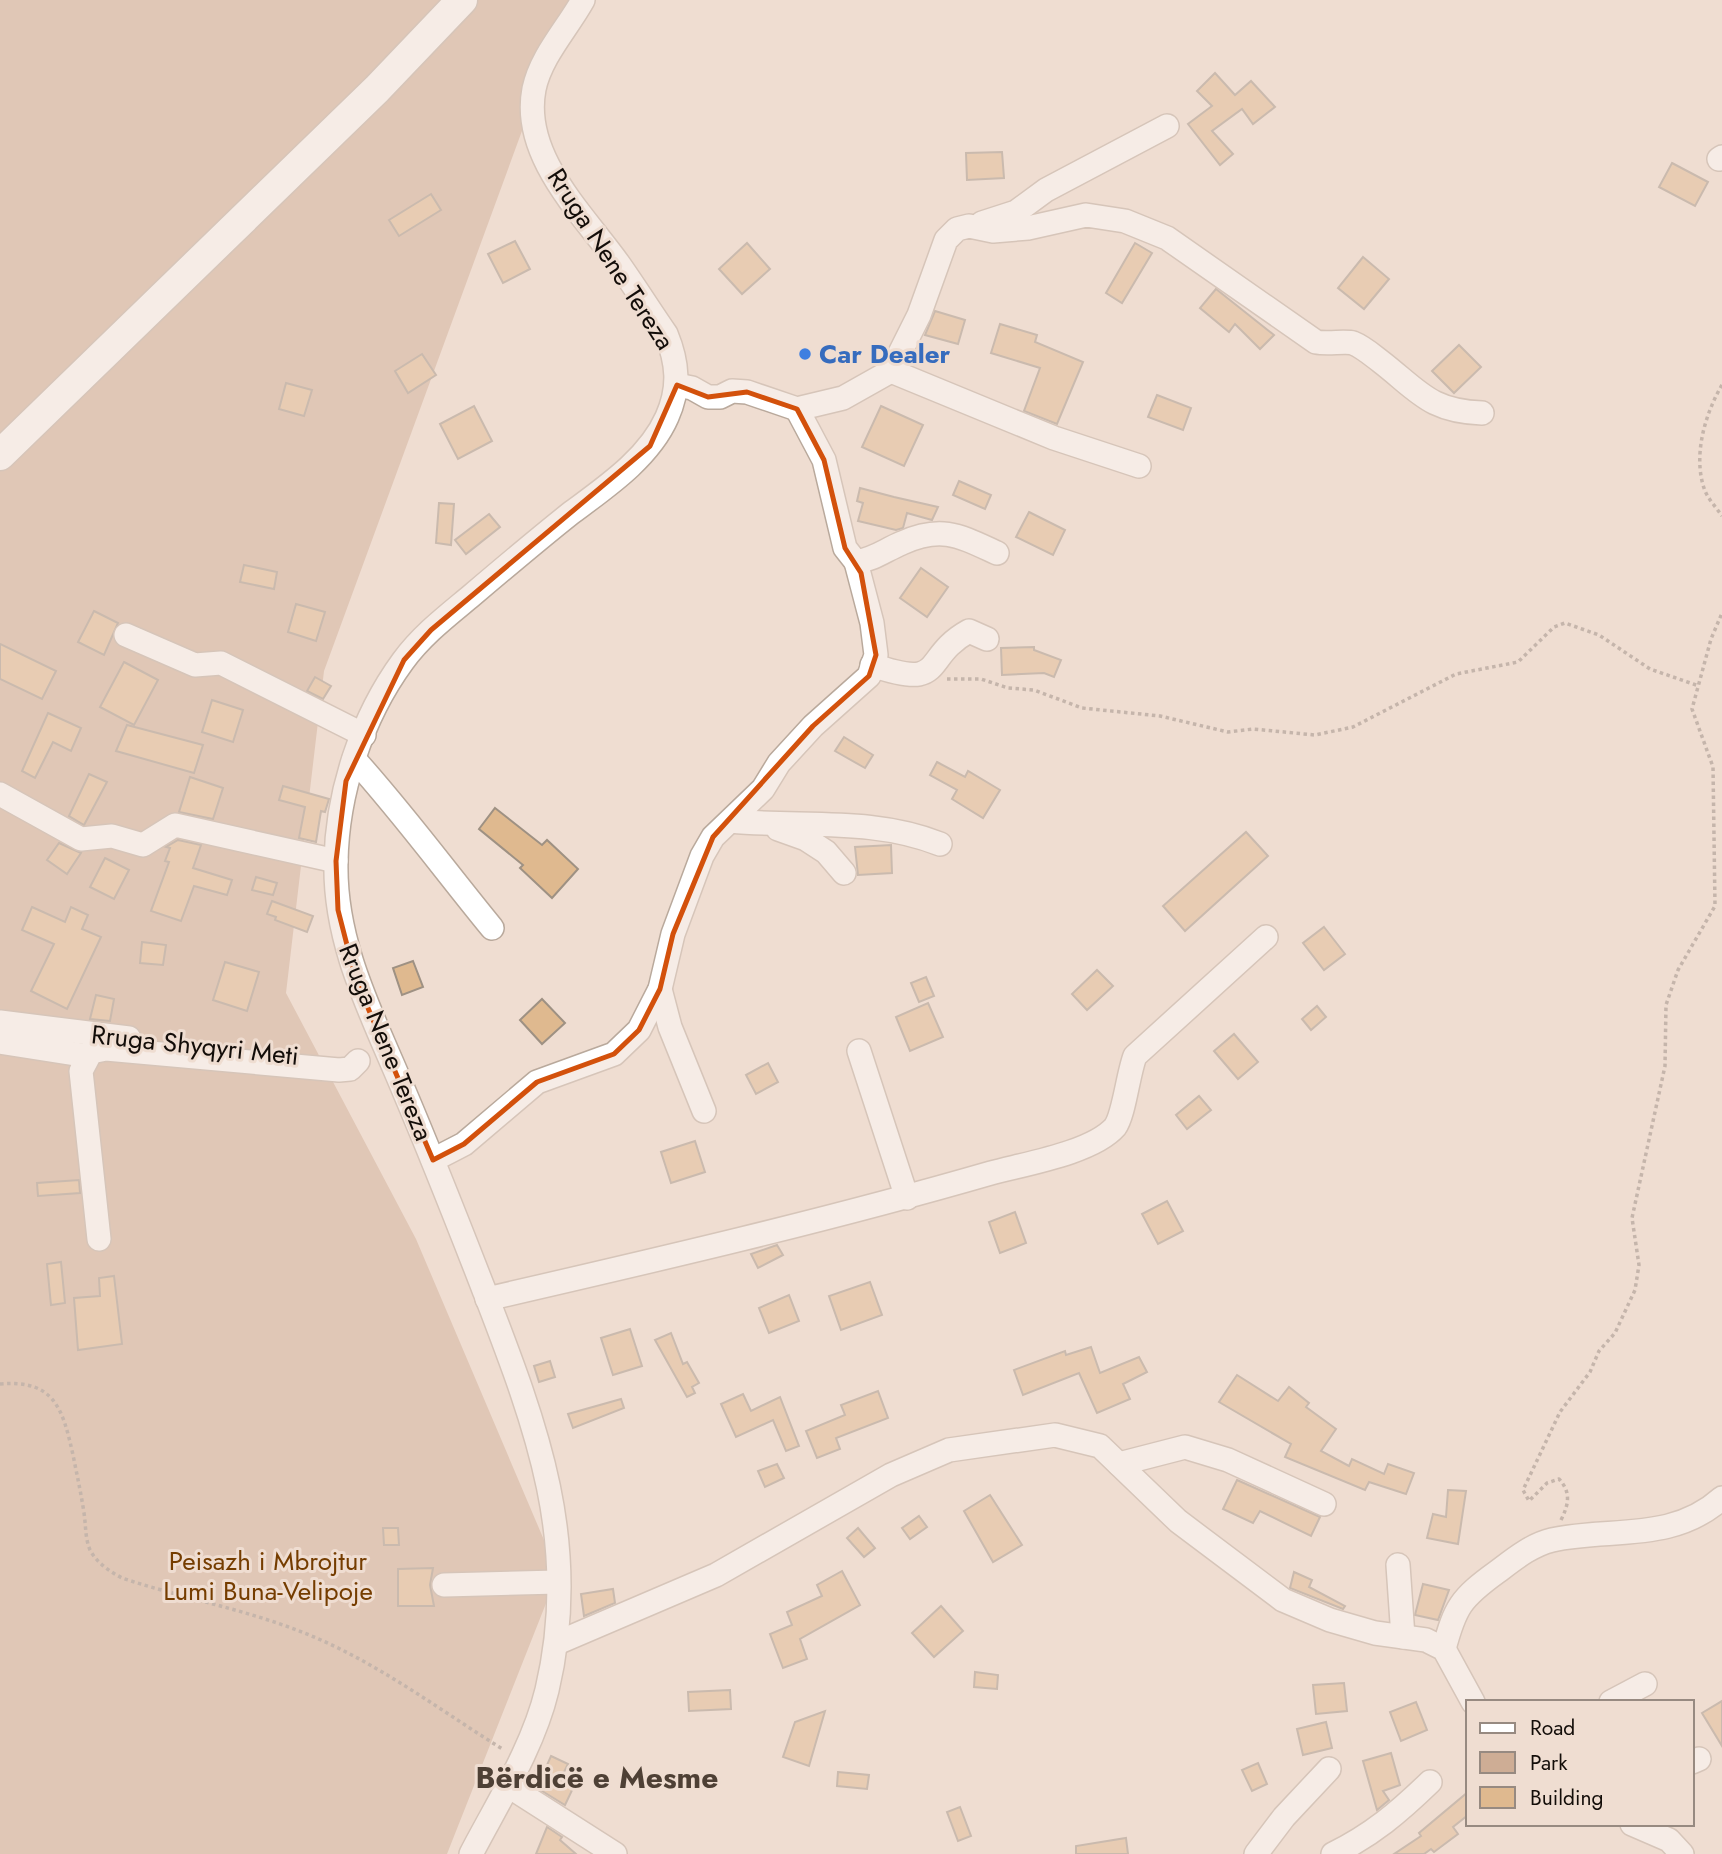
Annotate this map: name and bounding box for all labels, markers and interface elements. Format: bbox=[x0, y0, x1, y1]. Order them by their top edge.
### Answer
street label: Rruga Nene Tereza bbox=[538, 161, 684, 357]
place label: Car Dealer bbox=[819, 335, 951, 373]
marker: Car Dealer bbox=[797, 346, 813, 362]
street label: Rruga Nene Tereza bbox=[329, 938, 443, 1146]
street label: Rruga Shyqyri Meti bbox=[89, 1015, 301, 1075]
park label: Peisazh i Mbrojtur Lumi Buna-Velipoje bbox=[163, 1542, 373, 1610]
legend bbox=[1466, 1700, 1694, 1826]
text: Road bbox=[1530, 1713, 1575, 1743]
text: Park bbox=[1530, 1748, 1568, 1778]
district label: Bërdicë e Mesme bbox=[476, 1756, 718, 1799]
text: Building bbox=[1530, 1783, 1603, 1813]

